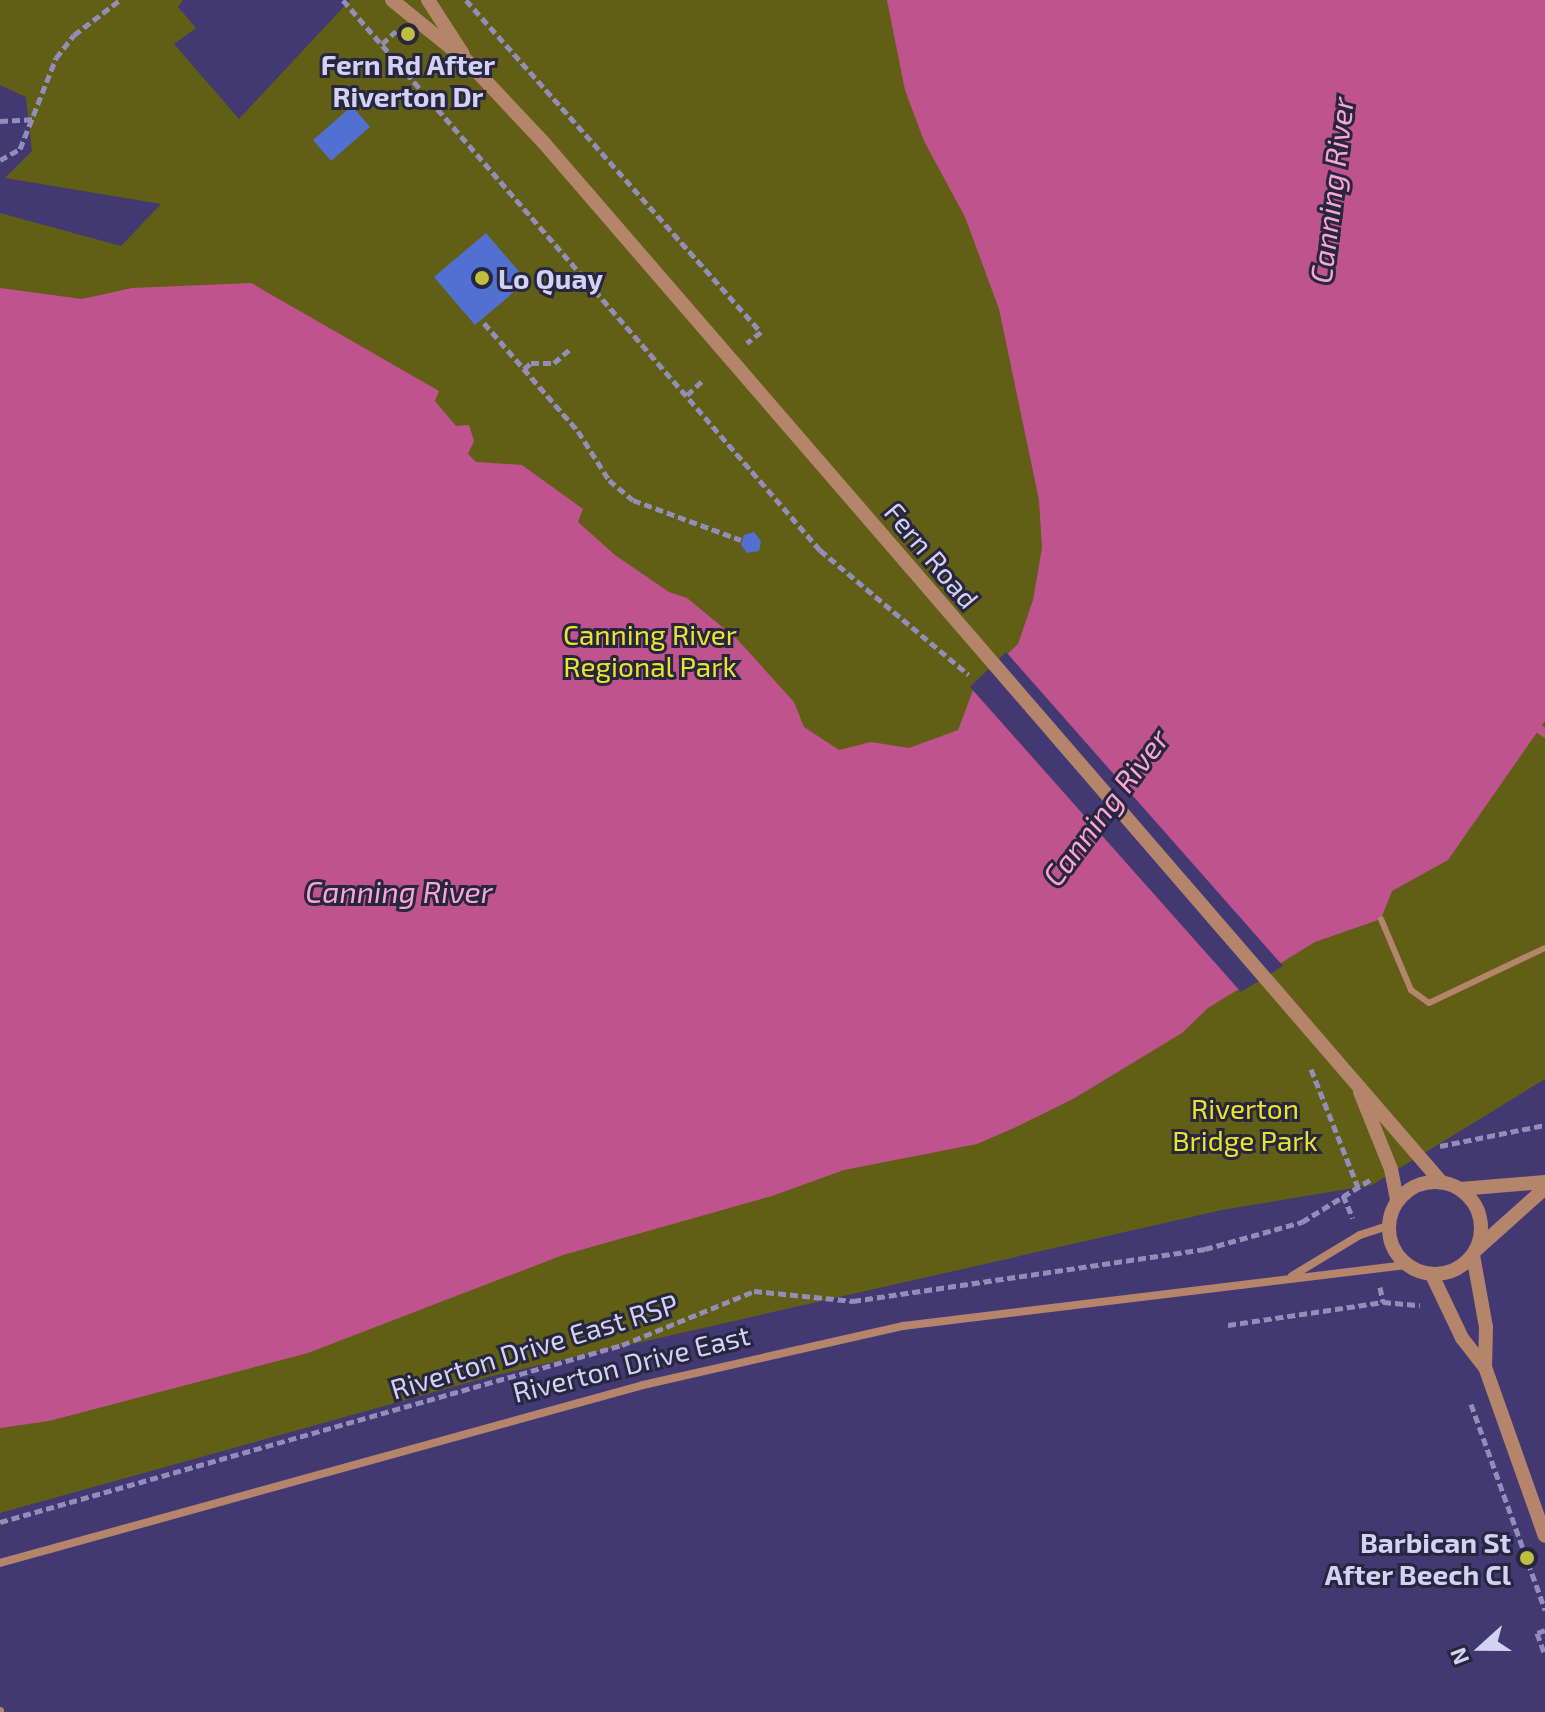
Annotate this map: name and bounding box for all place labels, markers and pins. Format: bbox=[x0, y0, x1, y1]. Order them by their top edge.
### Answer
marker: Fern Rd After Riverton Dr bbox=[399, 25, 417, 43]
place label: Fern Rd After Riverton Dr bbox=[320, 47, 496, 113]
place label: Lo Quay bbox=[498, 261, 603, 295]
marker: Lo Quay bbox=[473, 269, 491, 287]
place label: Barbican St After Beech Cl bbox=[1324, 1525, 1511, 1591]
marker: Barbican St After Beech Cl bbox=[1518, 1549, 1536, 1567]

